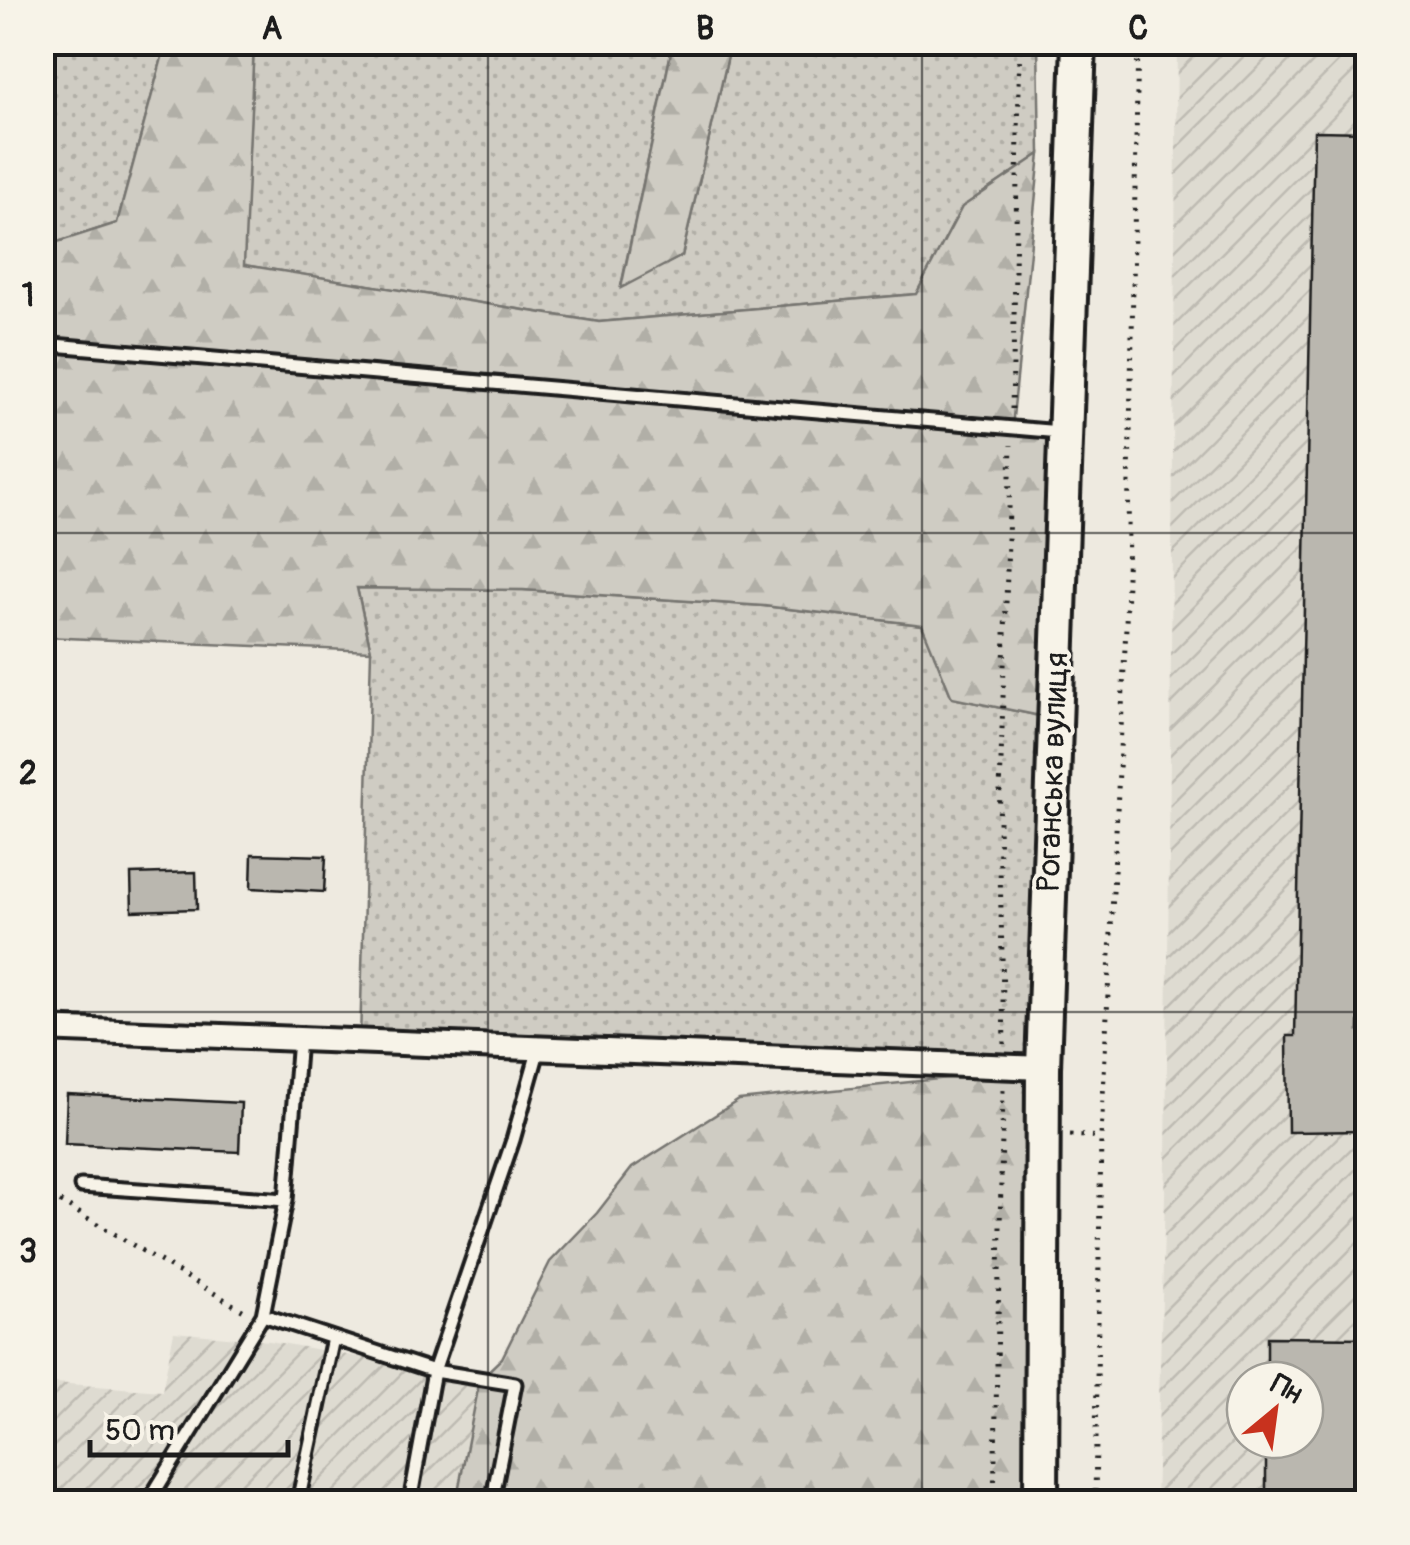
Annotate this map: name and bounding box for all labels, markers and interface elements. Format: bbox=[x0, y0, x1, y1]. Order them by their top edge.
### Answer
text: A bbox=[262, 9, 283, 49]
text: B bbox=[696, 9, 714, 49]
text: C bbox=[1128, 9, 1148, 49]
text: 1 bbox=[22, 276, 34, 316]
street label: Роганська вулиця bbox=[1029, 652, 1077, 892]
text: 2 bbox=[19, 754, 37, 794]
text: 3 bbox=[19, 1232, 37, 1272]
north arrow bbox=[1225, 1360, 1325, 1460]
text: Пн bbox=[1264, 1367, 1308, 1412]
scale bar bbox=[90, 1395, 288, 1457]
text: 50 m bbox=[105, 1412, 175, 1449]

